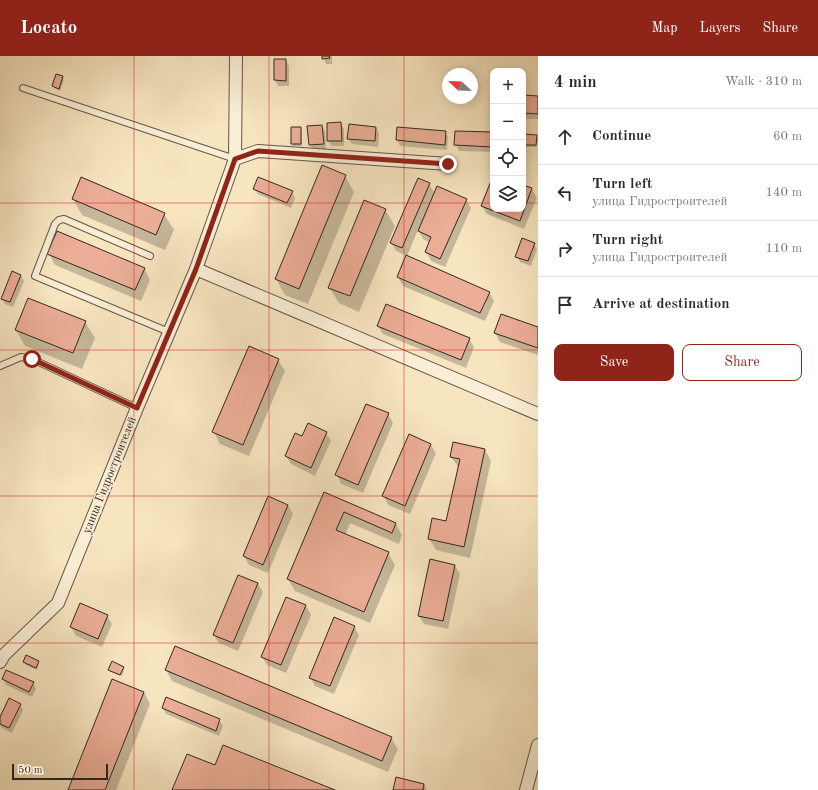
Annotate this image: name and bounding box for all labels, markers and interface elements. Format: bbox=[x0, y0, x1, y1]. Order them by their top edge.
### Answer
text: Locato bbox=[20, 19, 77, 38]
text: Map bbox=[652, 21, 678, 35]
text: Layers bbox=[700, 21, 741, 35]
text: Share bbox=[763, 21, 798, 35]
north arrow bbox=[442, 68, 478, 104]
map controls bbox=[490, 68, 526, 212]
button: + bbox=[490, 68, 526, 104]
text: 4 min bbox=[554, 74, 597, 91]
text: Walk · 310 m bbox=[725, 75, 802, 88]
button: − bbox=[490, 104, 526, 140]
icon: ahead bbox=[554, 126, 576, 148]
text: Continue bbox=[592, 129, 651, 144]
text: 60 m bbox=[773, 130, 802, 143]
button: locate bbox=[490, 140, 526, 176]
route end bbox=[439, 155, 457, 173]
button: layers bbox=[490, 176, 526, 212]
text: Turn left bbox=[592, 177, 652, 192]
icon: left bbox=[554, 182, 576, 204]
text: 140 m bbox=[765, 186, 802, 199]
text: улица Гидростроителей bbox=[592, 195, 728, 208]
text: Turn right bbox=[592, 233, 663, 248]
icon: right bbox=[554, 238, 576, 260]
text: 110 m bbox=[765, 242, 802, 255]
text: улица Гидростроителей bbox=[592, 251, 728, 264]
icon: arrive bbox=[554, 294, 576, 316]
text: Arrive at destination bbox=[592, 297, 730, 312]
button: Save bbox=[554, 344, 674, 381]
button: Share bbox=[682, 344, 802, 381]
route start bbox=[23, 350, 41, 368]
street label: улица Гидростроителей bbox=[81, 415, 139, 536]
scale bar bbox=[12, 762, 108, 781]
text: 50 m bbox=[18, 765, 43, 776]

